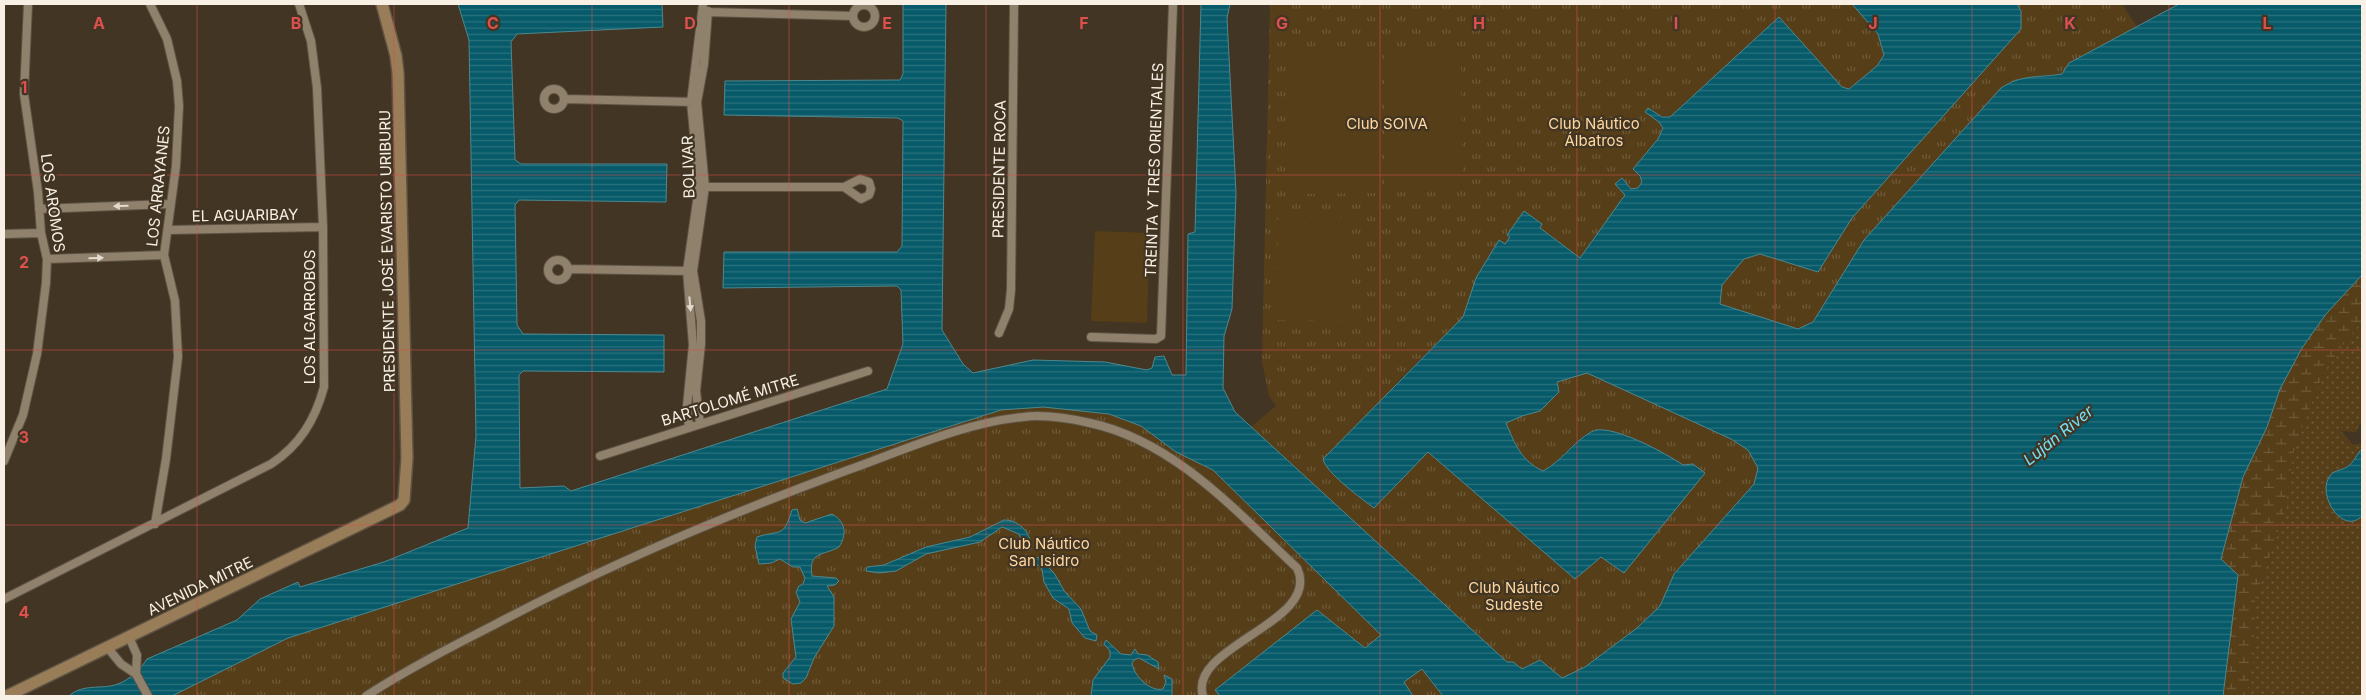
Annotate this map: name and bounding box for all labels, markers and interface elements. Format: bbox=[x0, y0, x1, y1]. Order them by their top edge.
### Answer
text: A bbox=[93, 13, 105, 33]
text: B bbox=[291, 13, 301, 33]
text: C bbox=[487, 13, 499, 33]
text: D bbox=[684, 13, 696, 33]
text: E bbox=[882, 13, 892, 33]
text: F bbox=[1079, 13, 1089, 33]
text: G bbox=[1276, 13, 1288, 33]
text: H bbox=[1473, 13, 1485, 33]
text: I bbox=[1674, 13, 1678, 33]
text: J bbox=[1868, 13, 1878, 33]
text: K bbox=[2064, 13, 2076, 33]
text: L bbox=[2262, 13, 2272, 33]
street label: TREINTA Y TRES ORIENTALES bbox=[1141, 62, 1167, 278]
text: 1 bbox=[21, 77, 27, 97]
street label: PRESIDENTE ROCA bbox=[988, 100, 1010, 238]
street label: PRESIDENTE JOSÉ EVARISTO URIBURU bbox=[375, 110, 399, 392]
park label: Club SOIVA bbox=[1346, 114, 1428, 133]
park label: Club Náutico Álbatros bbox=[1548, 114, 1640, 150]
street label: LOS ARRAYANES bbox=[142, 125, 174, 247]
street label: BOLIVAR bbox=[677, 135, 699, 199]
street label: LOS AROMOS bbox=[37, 152, 69, 254]
one-way arrow bbox=[112, 202, 128, 210]
street label: EL AGUARIBAY bbox=[191, 205, 299, 225]
street label: LOS ALGARROBOS bbox=[300, 250, 319, 384]
text: 2 bbox=[19, 252, 29, 272]
one-way arrow bbox=[88, 253, 104, 261]
one-way arrow bbox=[687, 296, 695, 312]
street label: BARTOLOMÉ MITRE bbox=[659, 370, 801, 430]
water label: Luján River bbox=[2019, 400, 2098, 469]
text: 3 bbox=[19, 427, 29, 447]
park label: Club Náutico San Isidro bbox=[998, 534, 1090, 570]
street label: AVENIDA MITRE bbox=[144, 552, 256, 620]
park label: Club Náutico Sudeste bbox=[1468, 578, 1560, 614]
text: 4 bbox=[19, 602, 30, 622]

